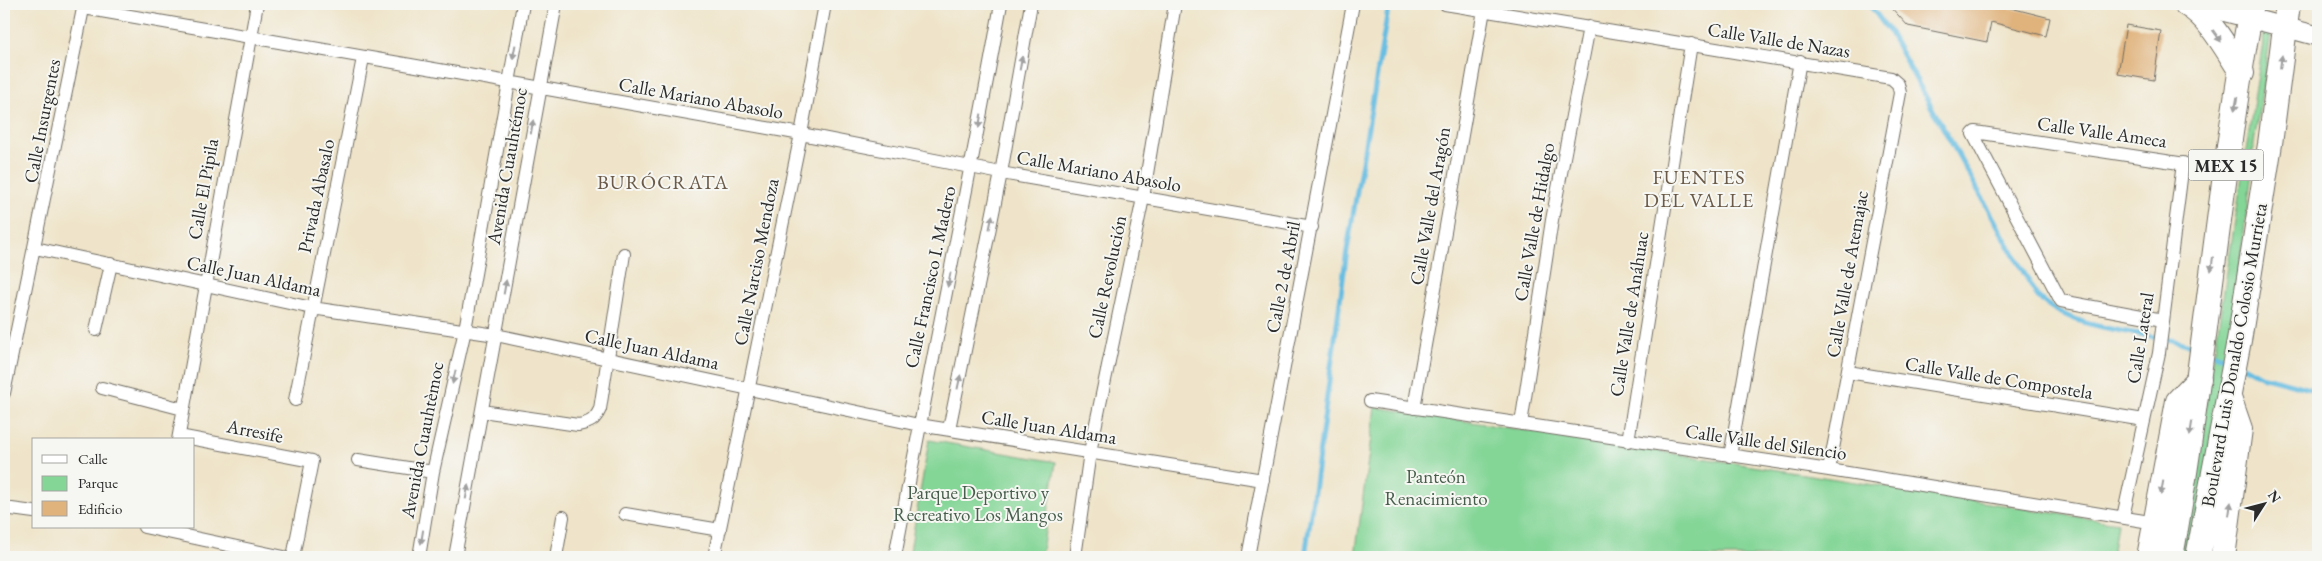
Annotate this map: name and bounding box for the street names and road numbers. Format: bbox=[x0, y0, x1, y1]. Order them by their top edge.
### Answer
street label: Calle Valle de Nazas bbox=[1706, 16, 1852, 64]
street label: Calle Insurgentes bbox=[18, 57, 66, 185]
street label: Calle Mariano Abasolo bbox=[617, 71, 785, 125]
street label: Avenida Cuauhtémoc bbox=[481, 85, 533, 247]
street label: Calle Valle Ameca bbox=[2036, 111, 2169, 154]
street label: Calle Valle del Aragón bbox=[1404, 125, 1456, 287]
street label: Calle El Pipila bbox=[182, 136, 224, 242]
street label: Privada Abasalo bbox=[292, 137, 340, 255]
street label: Calle Valle de Hidalgo bbox=[1508, 141, 1560, 303]
street label: Calle Mariano Abasolo bbox=[1015, 144, 1183, 198]
road number: MEX 15 bbox=[2188, 150, 2264, 180]
street label: Calle Narciso Mendoza bbox=[728, 176, 785, 348]
street label: Calle Francisco I. Madero bbox=[898, 183, 962, 371]
street label: Calle Valle de Atemajac bbox=[1820, 188, 1874, 360]
street label: Boulevard Luis Donaldo Colosio Murrieta bbox=[2195, 201, 2273, 509]
street label: Calle Revolución bbox=[1082, 213, 1132, 341]
street label: Calle 2 de Abril bbox=[1260, 218, 1306, 335]
street label: Calle Valle de Anáhuac bbox=[1604, 229, 1654, 398]
street label: Calle Juan Aldama bbox=[185, 250, 324, 303]
street label: Calle Lateral bbox=[2120, 290, 2160, 385]
street label: Calle Juan Aldama bbox=[583, 323, 722, 376]
street label: Calle Valle de Compostela bbox=[1903, 351, 2095, 405]
street label: Avenida Cuauhtèmoc bbox=[394, 359, 449, 521]
street label: Calle Juan Aldama bbox=[980, 404, 1119, 450]
street label: Arresife bbox=[224, 413, 285, 449]
street label: Calle Valle del Silencio bbox=[1684, 418, 1848, 466]

